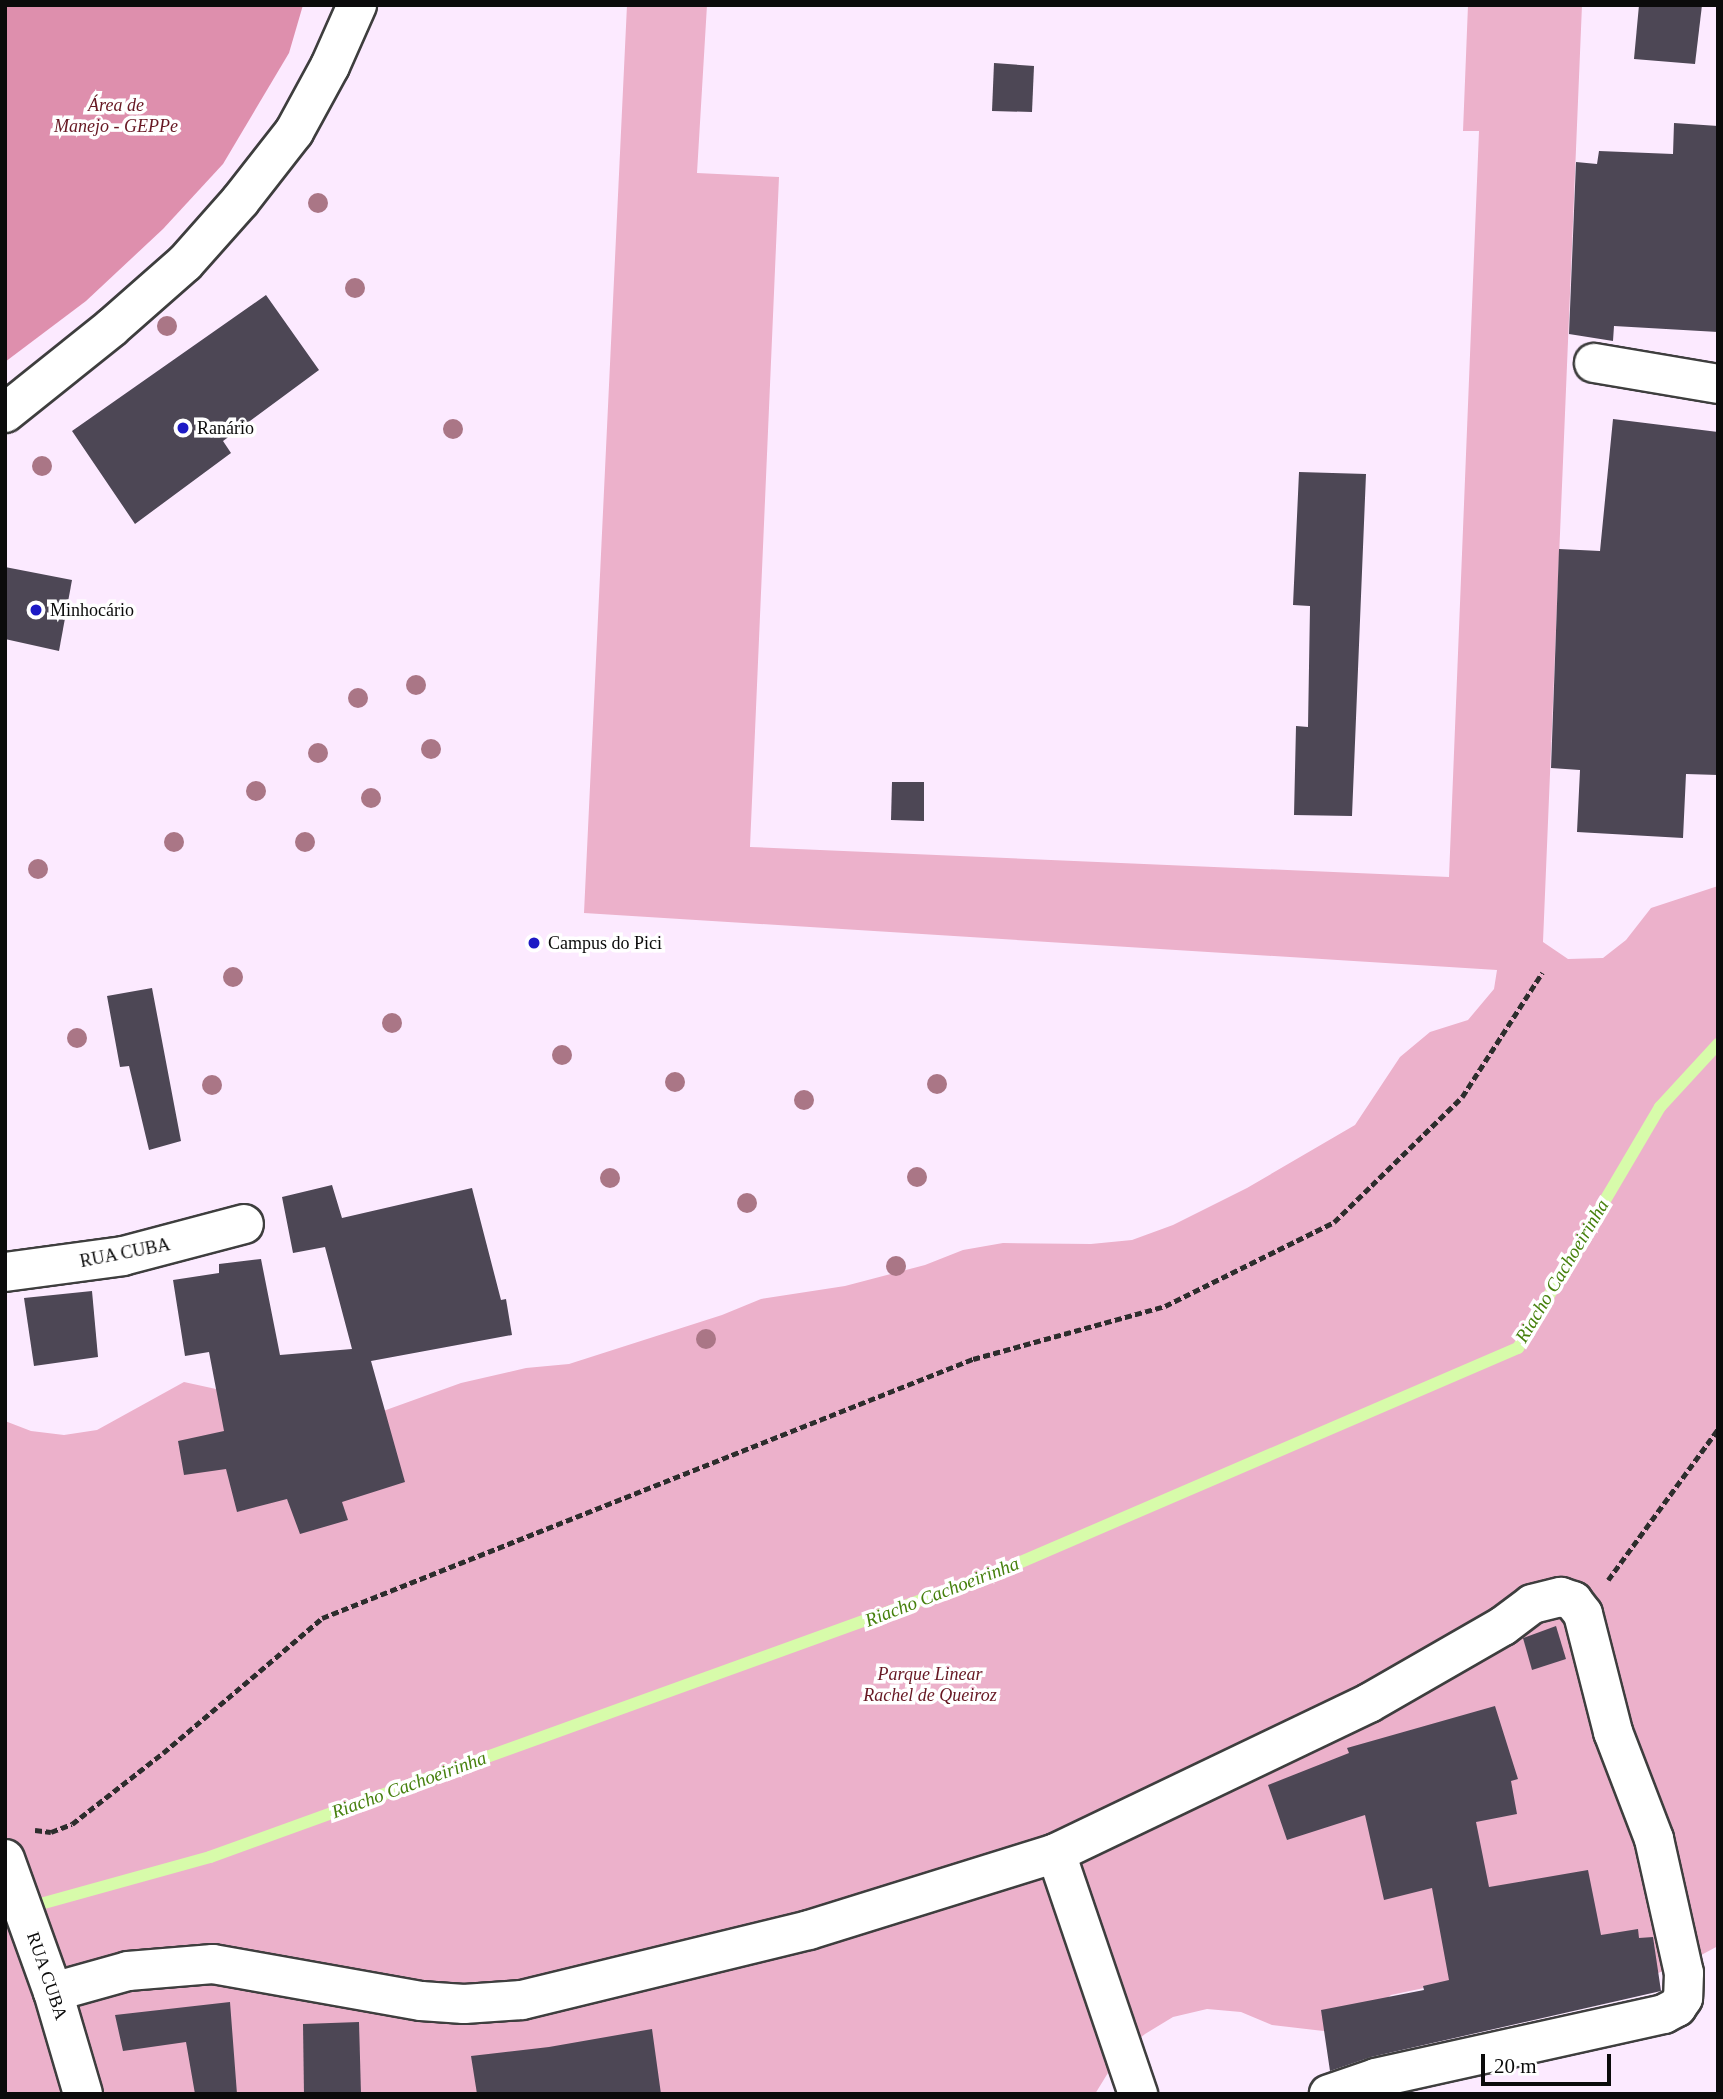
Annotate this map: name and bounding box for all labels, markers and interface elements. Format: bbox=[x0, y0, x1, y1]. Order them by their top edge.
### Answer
park label: Área de Manejo - GEPPe bbox=[54, 95, 178, 138]
place label: Ranário bbox=[197, 417, 254, 439]
marker: Ranário bbox=[175, 420, 191, 436]
place label: Minhocário bbox=[50, 599, 134, 621]
marker: Minhocário bbox=[28, 602, 44, 618]
place label: Campus do Pici bbox=[548, 932, 662, 954]
marker: Campus do Pici bbox=[526, 935, 542, 951]
water label: Riacho Cachoeirinha bbox=[1510, 1195, 1614, 1347]
street label: RUA CUBA bbox=[78, 1234, 172, 1272]
water label: Riacho Cachoeirinha bbox=[862, 1552, 1022, 1632]
park label: Parque Linear Rachel de Queiroz bbox=[863, 1664, 997, 1706]
water label: Riacho Cachoeirinha bbox=[328, 1746, 490, 1824]
street label: RUA CUBA bbox=[22, 1929, 72, 2023]
scale bar bbox=[1485, 2039, 1614, 2084]
text: 20 m bbox=[1494, 2054, 1537, 2078]

